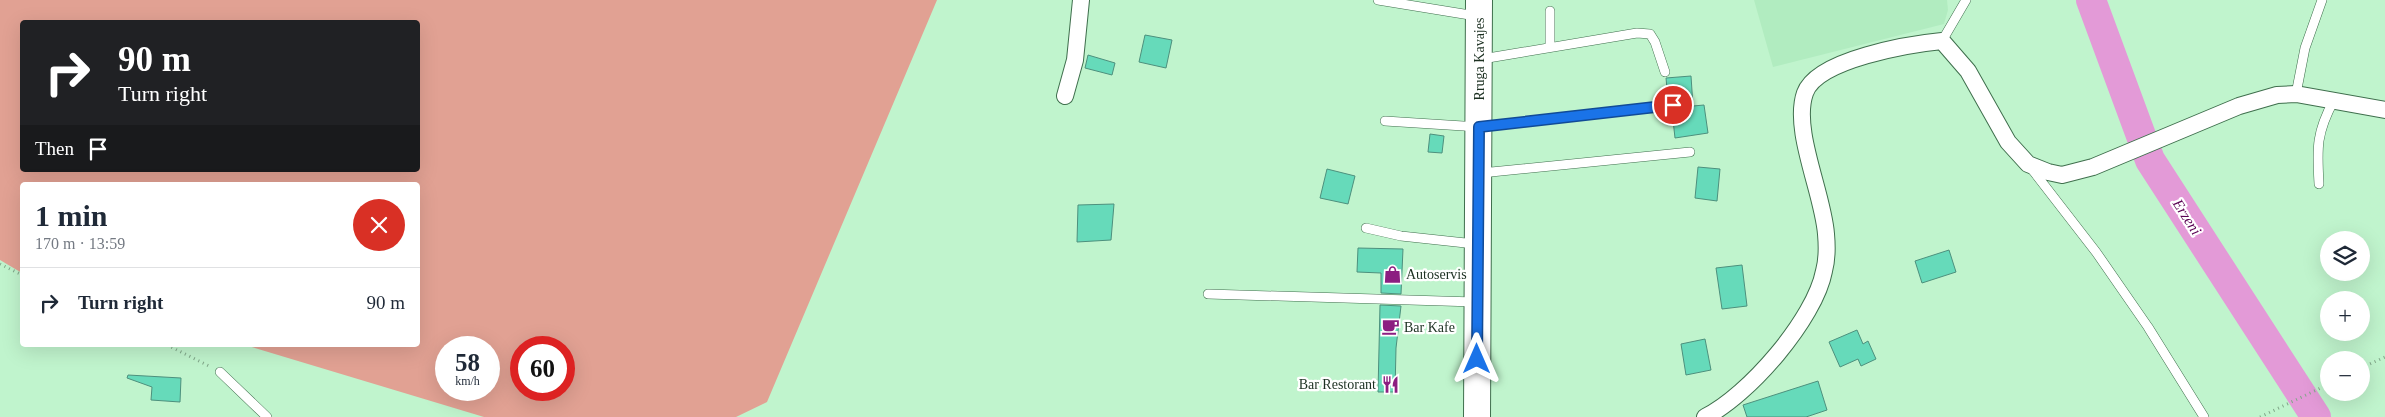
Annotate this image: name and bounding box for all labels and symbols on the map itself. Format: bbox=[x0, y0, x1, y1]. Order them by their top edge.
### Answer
street label: Rruga Kavajes bbox=[1472, 18, 1487, 100]
pin bbox=[1652, 84, 1694, 126]
water label: Erzeni bbox=[2169, 195, 2204, 238]
shop icon: Autoservis bbox=[1382, 264, 1402, 284]
place label: Autoservis bbox=[1406, 267, 1467, 282]
cafe icon: Bar Kafe bbox=[1380, 317, 1400, 337]
place label: Bar Kafe bbox=[1404, 320, 1455, 335]
position arrow bbox=[1450, 332, 1502, 384]
speed limit sign: 60 bbox=[510, 336, 575, 401]
restaurant icon: Bar Restorant bbox=[1380, 374, 1400, 394]
place label: Bar Restorant bbox=[1299, 377, 1376, 392]

